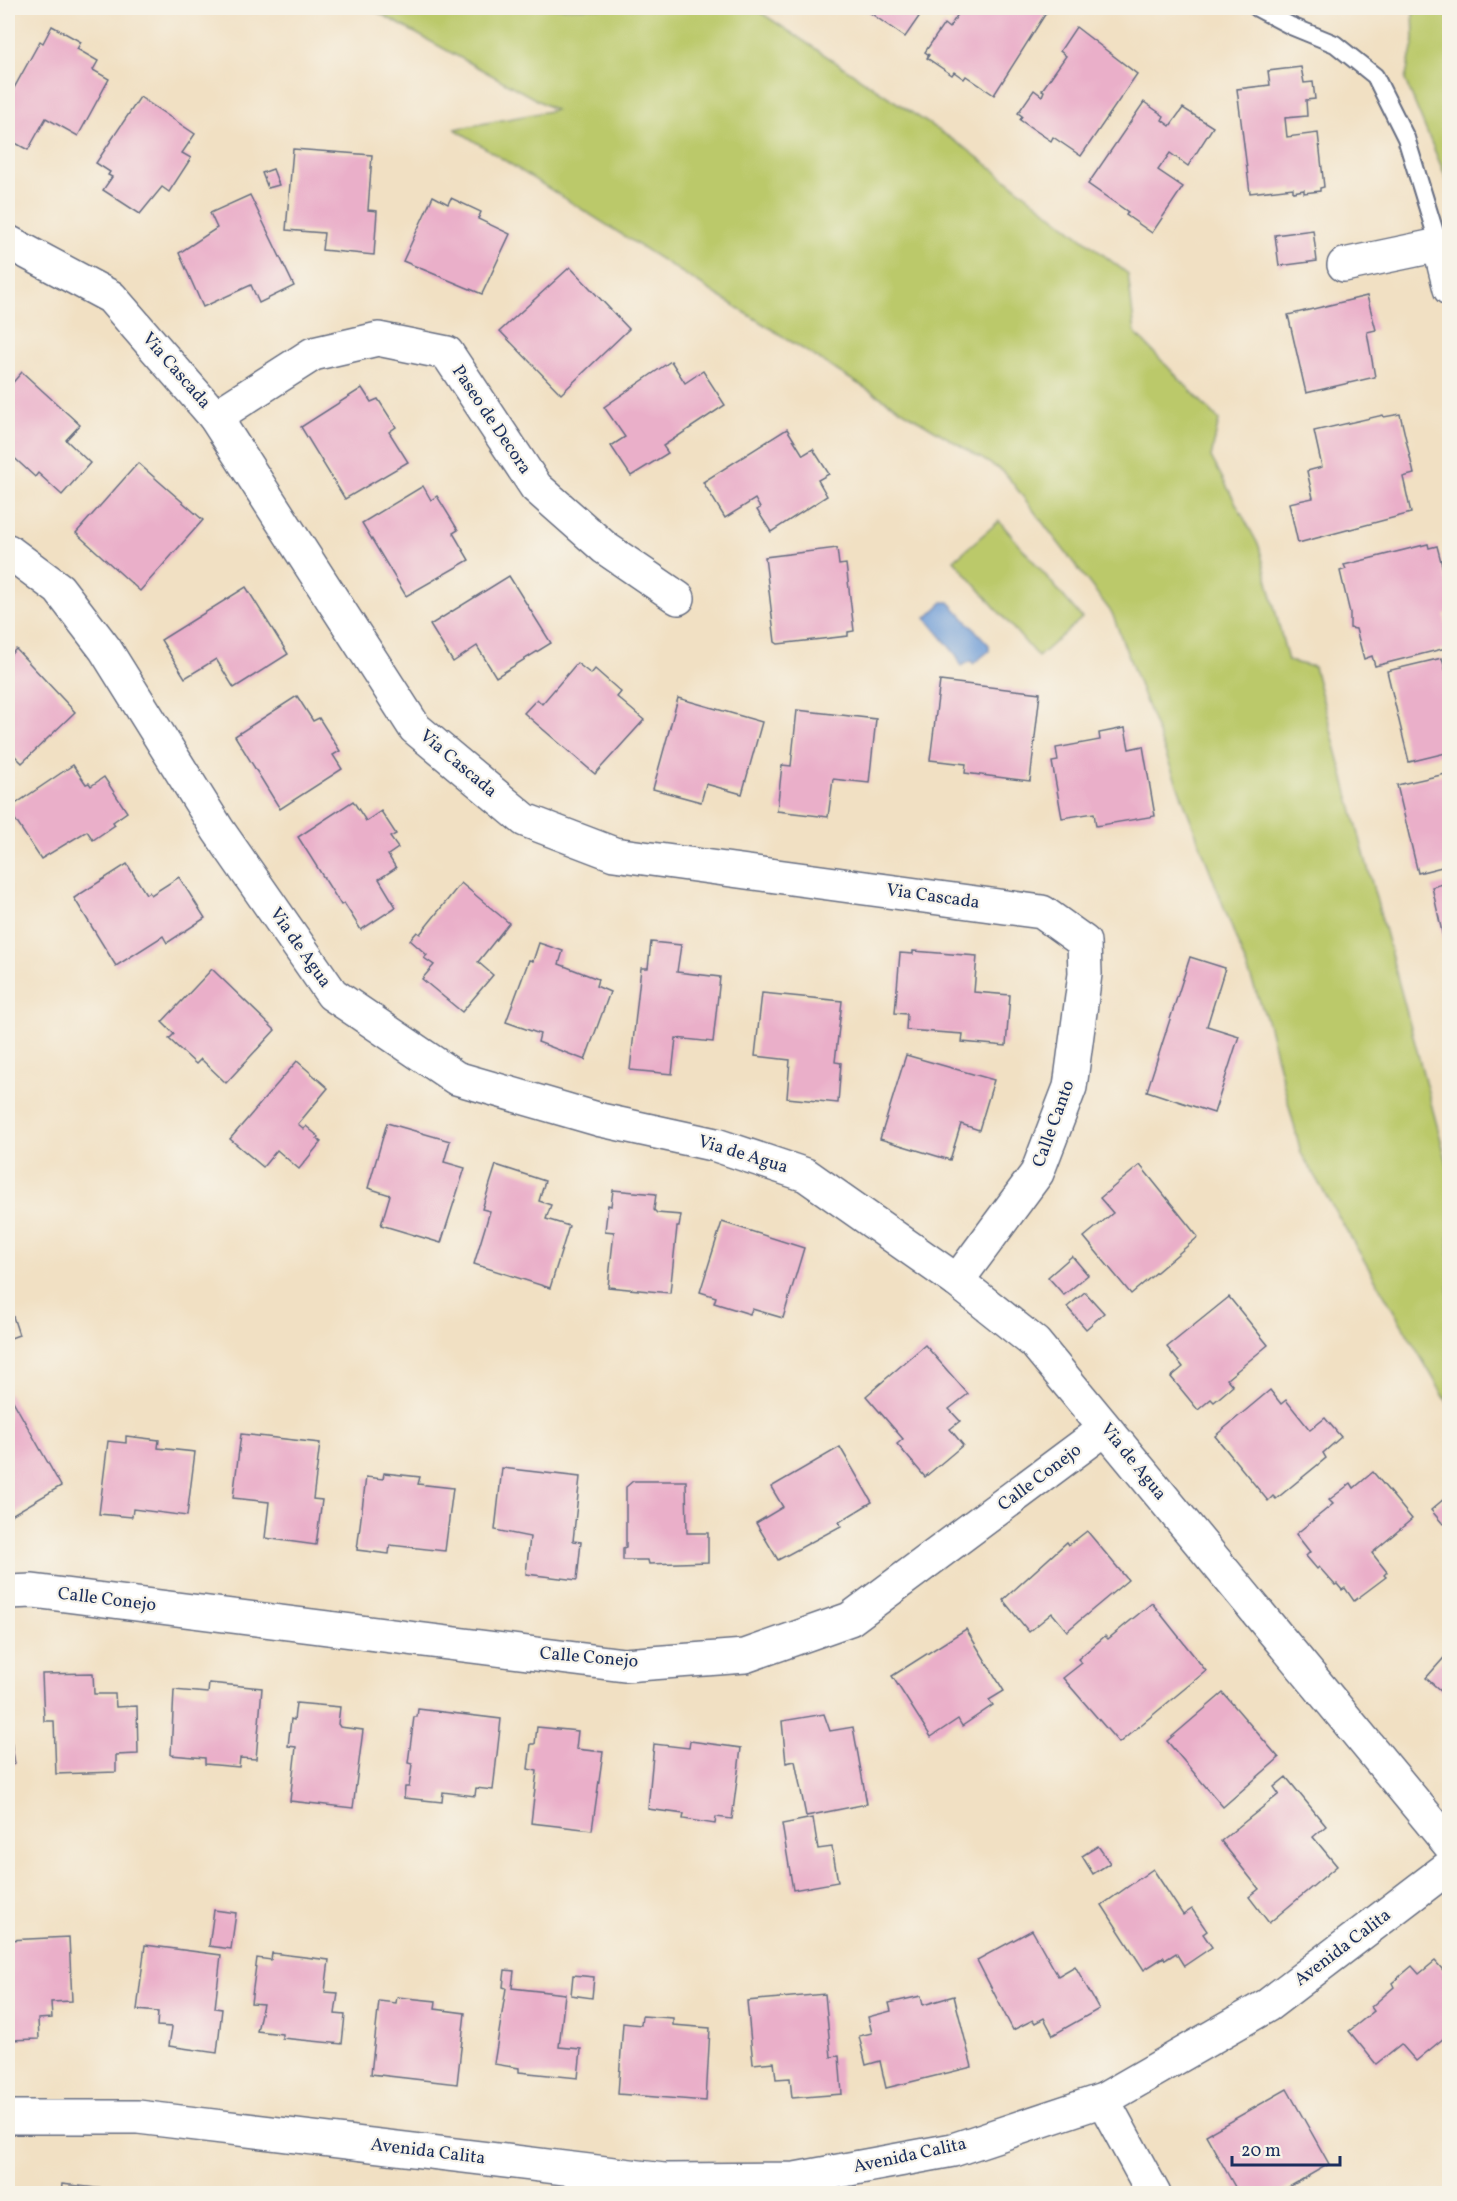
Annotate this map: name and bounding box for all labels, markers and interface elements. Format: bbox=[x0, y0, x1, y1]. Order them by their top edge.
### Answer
street label: Via Cascada bbox=[136, 327, 216, 415]
street label: Paseo de Decora bbox=[445, 360, 537, 480]
street label: Via Cascada bbox=[414, 724, 502, 804]
street label: Via Cascada bbox=[885, 878, 981, 916]
street label: Via de Agua bbox=[263, 903, 337, 993]
street label: Calle Canto bbox=[1027, 1077, 1081, 1171]
street label: Via de Agua bbox=[695, 1129, 791, 1181]
street label: Via de Agua bbox=[1094, 1418, 1172, 1506]
street label: Calle Conejo bbox=[993, 1438, 1087, 1518]
street label: Calle Conejo bbox=[56, 1582, 158, 1618]
street label: Calle Conejo bbox=[539, 1641, 639, 1675]
street label: Avenida Calita bbox=[1289, 1903, 1397, 1993]
scale bar bbox=[1232, 2129, 1340, 2167]
street label: Avenida Calita bbox=[851, 2132, 969, 2180]
street label: Avenida Calita bbox=[369, 2133, 487, 2171]
text: 20 m bbox=[1241, 2139, 1281, 2164]

